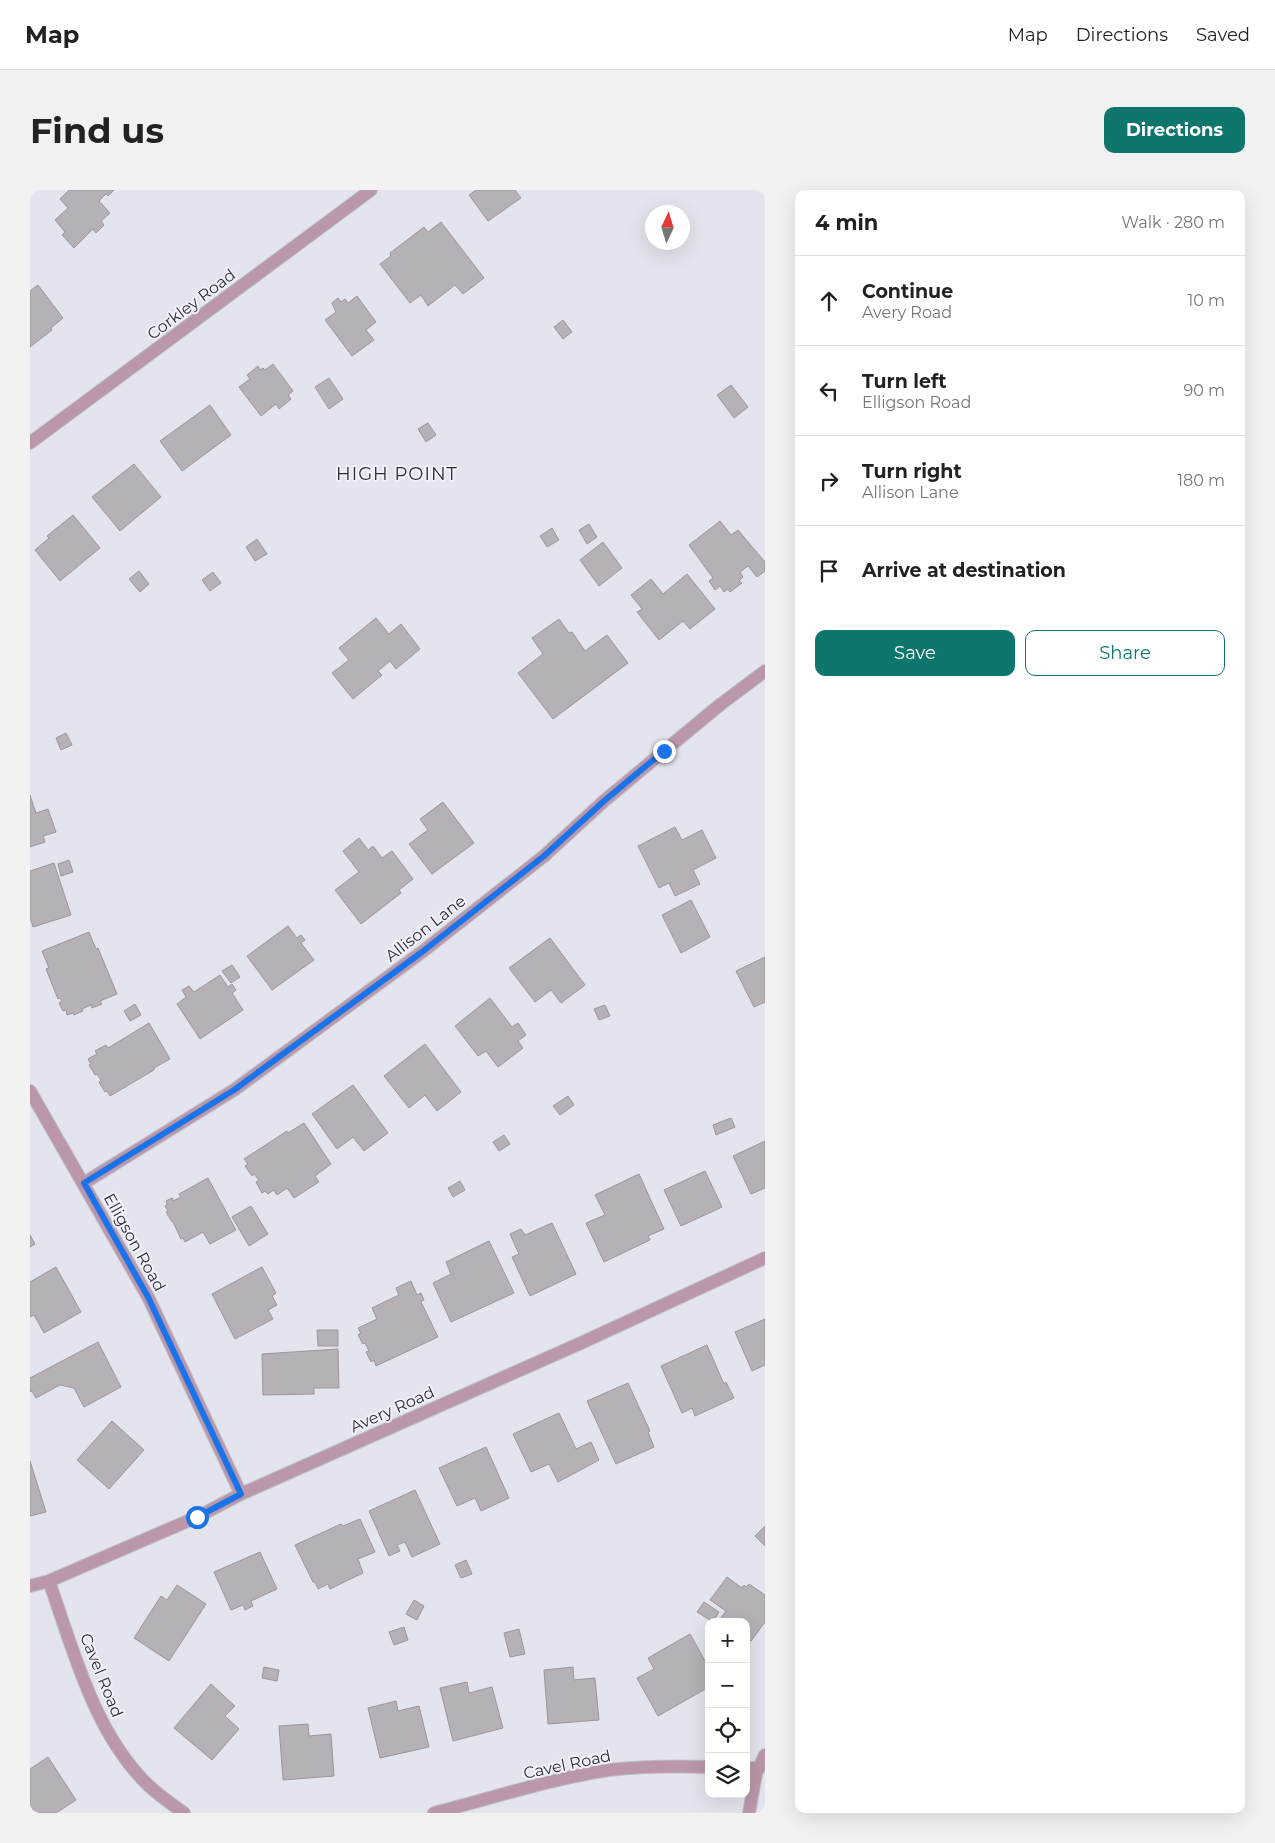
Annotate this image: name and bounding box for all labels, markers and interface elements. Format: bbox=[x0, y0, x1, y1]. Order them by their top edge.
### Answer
text: Map bbox=[25, 20, 79, 49]
text: Map bbox=[1008, 24, 1048, 46]
text: Directions bbox=[1076, 24, 1168, 46]
text: Saved bbox=[1196, 24, 1250, 46]
button: Directions bbox=[1104, 107, 1245, 153]
text: Find us bbox=[30, 109, 164, 152]
north arrow bbox=[645, 205, 690, 250]
text: 4 min bbox=[815, 210, 878, 235]
text: Walk · 280 m bbox=[1121, 213, 1225, 232]
street label: Corkley Road bbox=[143, 265, 239, 344]
text: Continue bbox=[862, 280, 953, 303]
icon: ahead bbox=[815, 287, 843, 315]
text: 10 m bbox=[1187, 291, 1225, 310]
text: Avery Road bbox=[862, 303, 952, 322]
text: Turn left bbox=[862, 370, 947, 393]
icon: left bbox=[815, 377, 843, 405]
text: 90 m bbox=[1183, 381, 1225, 400]
text: Elligson Road bbox=[862, 393, 971, 412]
text: Turn right bbox=[862, 460, 962, 483]
district label: HIGH POINT bbox=[336, 463, 458, 485]
icon: right bbox=[815, 467, 843, 495]
text: 180 m bbox=[1177, 471, 1225, 490]
text: Allison Lane bbox=[862, 483, 959, 502]
icon: arrive bbox=[815, 557, 843, 585]
text: Arrive at destination bbox=[862, 559, 1066, 582]
button: Save bbox=[815, 630, 1015, 676]
button: Share bbox=[1025, 630, 1225, 676]
route end bbox=[653, 740, 676, 763]
street label: Allison Lane bbox=[381, 891, 469, 966]
street label: Elligson Road bbox=[100, 1190, 169, 1295]
street label: Avery Road bbox=[347, 1382, 437, 1436]
route start bbox=[186, 1506, 209, 1529]
map controls bbox=[705, 1618, 750, 1798]
button: + bbox=[705, 1618, 750, 1663]
street label: Cavel Road bbox=[76, 1630, 127, 1720]
button: − bbox=[705, 1663, 750, 1708]
button: locate bbox=[705, 1708, 750, 1753]
street label: Cavel Road bbox=[522, 1746, 613, 1783]
button: layers bbox=[705, 1753, 750, 1798]

